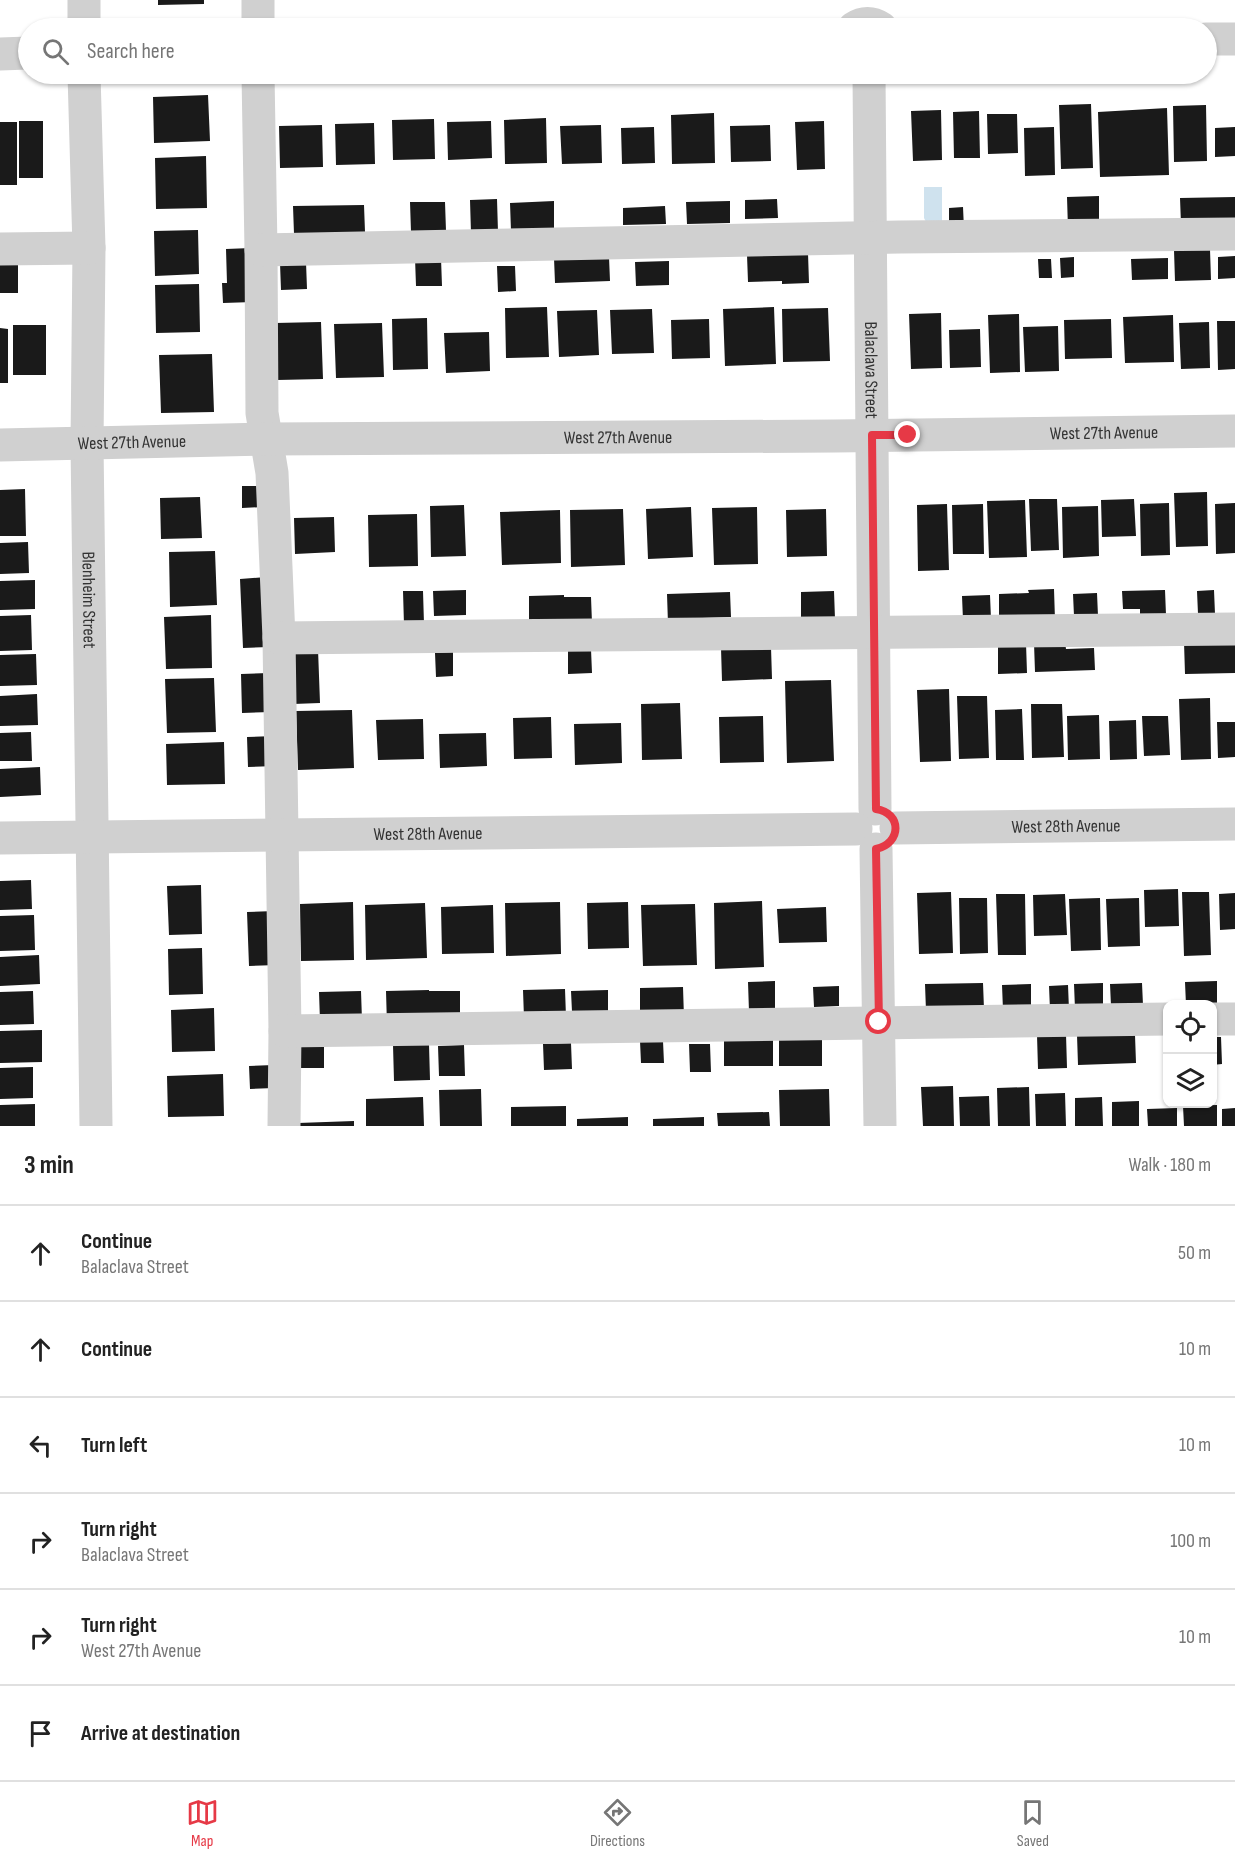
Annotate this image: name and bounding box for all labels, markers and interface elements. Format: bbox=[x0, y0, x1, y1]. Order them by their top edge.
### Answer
search box bbox=[18, 18, 1217, 84]
icon: search bbox=[39, 35, 72, 68]
text: Search here bbox=[87, 38, 174, 65]
street label: Balaclava Street bbox=[860, 321, 882, 419]
route end bbox=[894, 421, 920, 447]
street label: West 27th Avenue bbox=[1050, 422, 1158, 444]
street label: West 27th Avenue bbox=[564, 427, 672, 448]
street label: West 27th Avenue bbox=[78, 431, 186, 454]
street label: Blenheim Street bbox=[77, 551, 100, 649]
street label: West 28th Avenue bbox=[1011, 815, 1121, 838]
street label: West 28th Avenue bbox=[373, 823, 483, 845]
map controls bbox=[1163, 1000, 1217, 1108]
button: locate bbox=[1163, 1000, 1217, 1054]
route start bbox=[865, 1008, 891, 1034]
button: layers bbox=[1163, 1054, 1217, 1108]
text: 3 min bbox=[24, 1150, 74, 1181]
text: Walk · 180 m bbox=[1128, 1153, 1211, 1177]
text: Continue bbox=[81, 1228, 152, 1255]
icon: ahead bbox=[24, 1237, 57, 1270]
text: 50 m bbox=[1178, 1241, 1211, 1265]
text: Balaclava Street bbox=[81, 1255, 189, 1279]
icon: ahead bbox=[24, 1333, 57, 1366]
text: Continue bbox=[81, 1336, 152, 1363]
text: 10 m bbox=[1179, 1337, 1211, 1361]
icon: left bbox=[24, 1429, 57, 1462]
text: Turn left bbox=[81, 1432, 147, 1459]
text: 10 m bbox=[1179, 1433, 1211, 1457]
text: Turn right bbox=[81, 1516, 157, 1543]
icon: right bbox=[24, 1525, 57, 1558]
text: 100 m bbox=[1170, 1529, 1211, 1553]
text: Balaclava Street bbox=[81, 1543, 189, 1567]
text: Turn right bbox=[81, 1612, 157, 1639]
icon: right bbox=[24, 1621, 57, 1654]
text: 10 m bbox=[1179, 1625, 1211, 1649]
text: West 27th Avenue bbox=[81, 1639, 201, 1663]
icon: arrive bbox=[24, 1717, 57, 1750]
text: Arrive at destination bbox=[81, 1720, 240, 1747]
tab: Map bbox=[186, 1796, 219, 1851]
tab: Directions bbox=[590, 1796, 645, 1851]
tab: Saved bbox=[1016, 1796, 1049, 1851]

